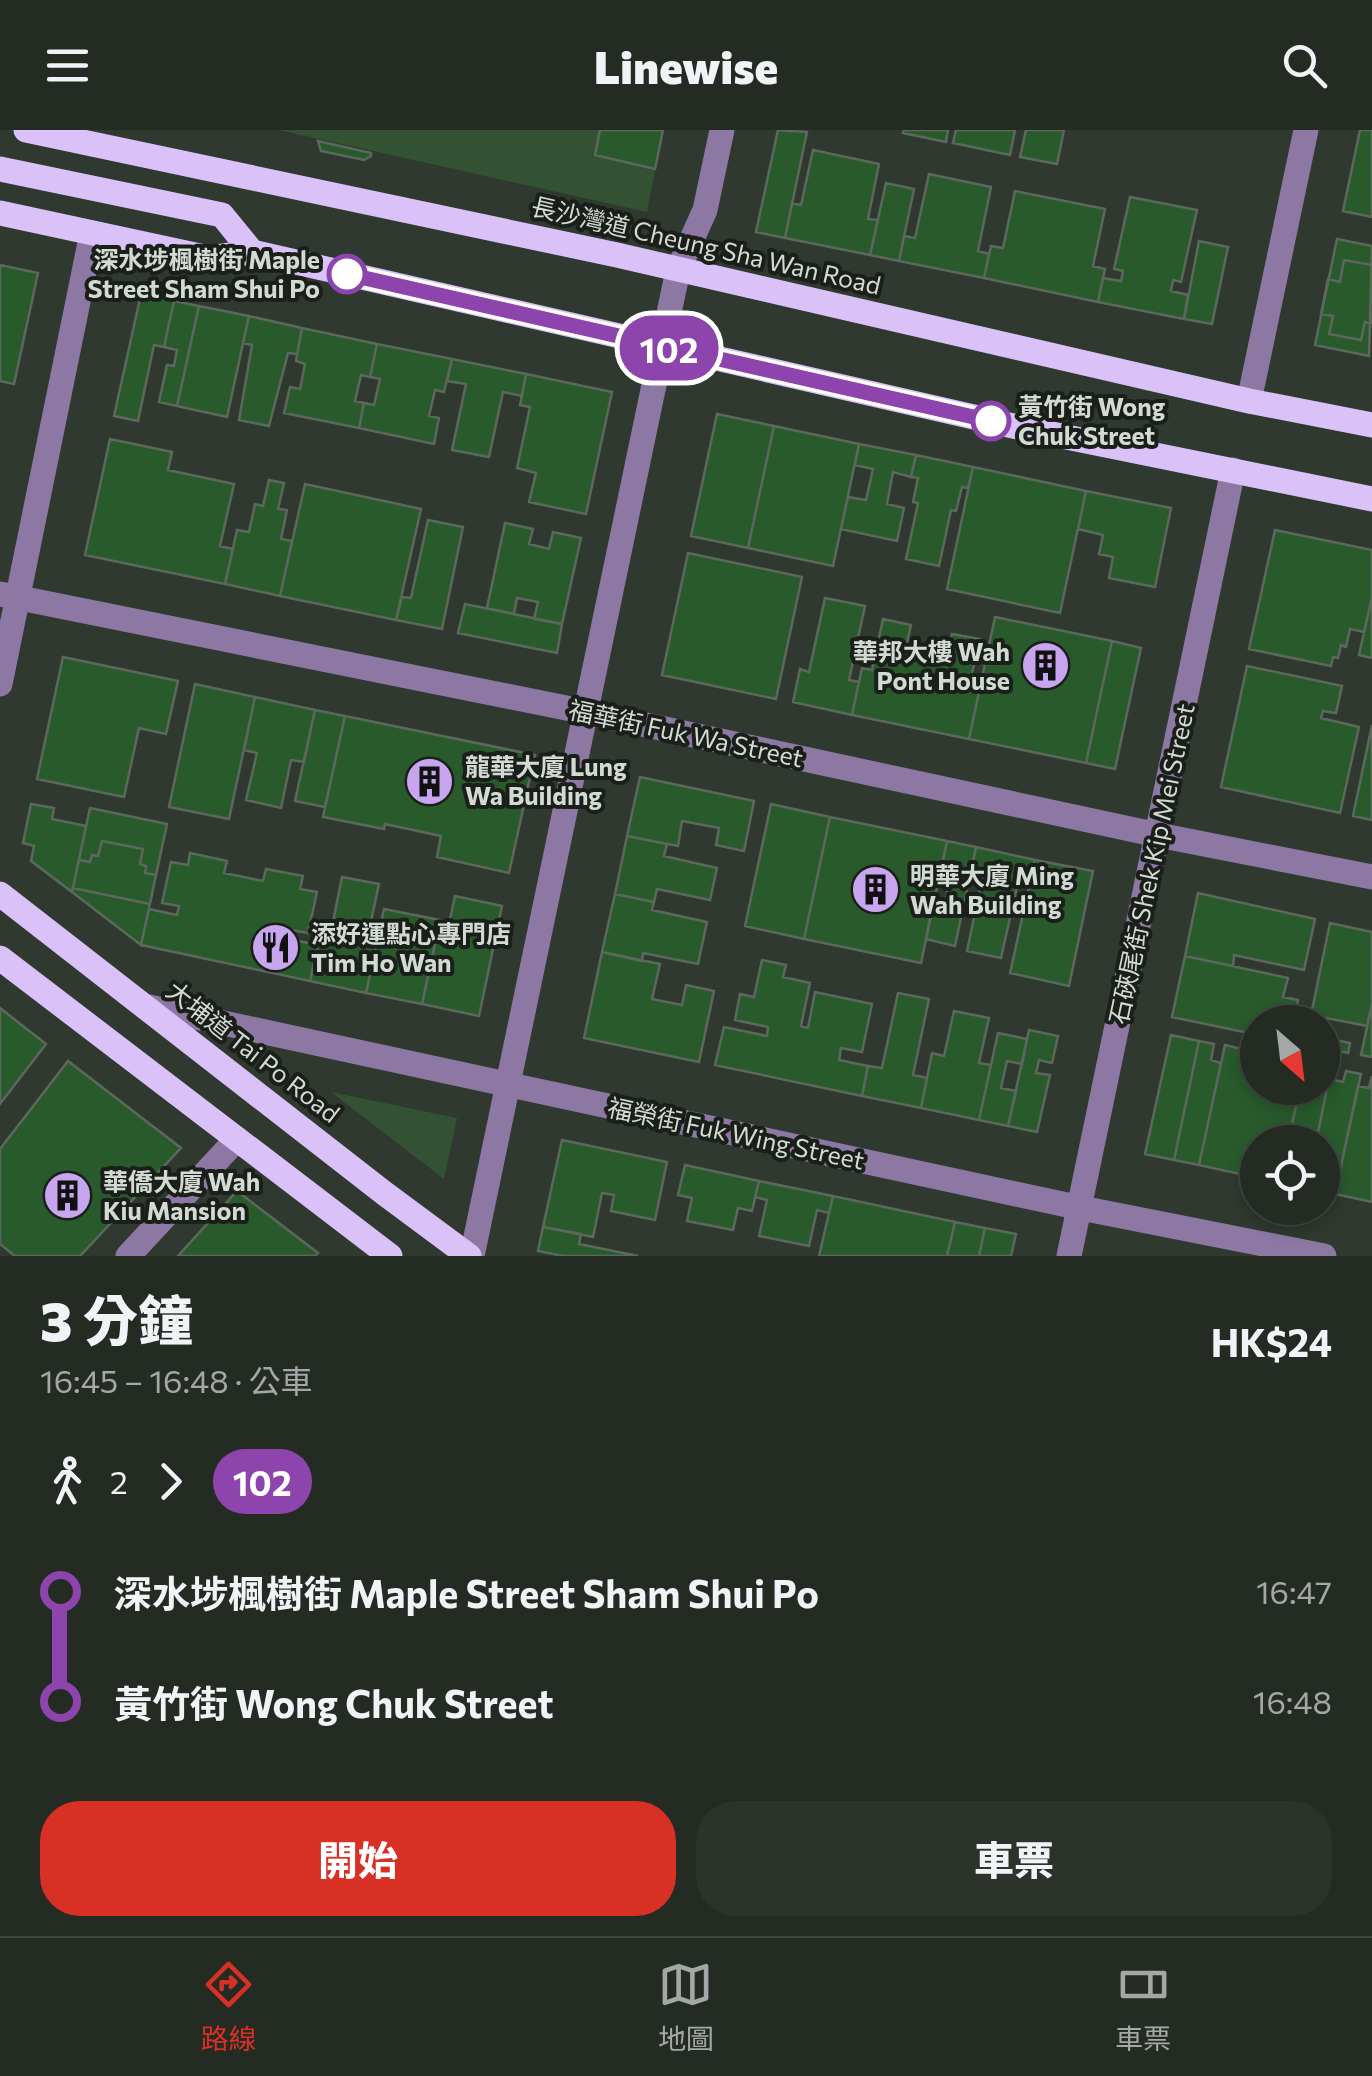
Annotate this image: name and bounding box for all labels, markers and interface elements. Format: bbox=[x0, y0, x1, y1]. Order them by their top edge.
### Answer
icon: menu bbox=[40, 38, 95, 93]
text: Linewise bbox=[594, 38, 778, 93]
icon: search bbox=[1277, 38, 1332, 93]
street label: 長沙灣道 Cheung Sha Wan Road bbox=[529, 190, 884, 300]
place label: 深水埗楓樹街 Maple Street Sham Shui Po bbox=[88, 244, 320, 303]
marker: 深水埗楓樹街 Maple Street Sham Shui Po bbox=[328, 255, 366, 293]
line badge: 102 bbox=[612, 316, 726, 380]
text: 102 bbox=[640, 327, 698, 370]
place label: 黃竹街 Wong Chuk Street bbox=[1018, 391, 1166, 450]
marker: 黃竹街 Wong Chuk Street bbox=[972, 402, 1010, 440]
place label: 華邦大樓 Wah Pont House bbox=[853, 636, 1010, 695]
building icon: 華邦大樓 Wah Pont House bbox=[1019, 640, 1071, 692]
street label: 福華街 Fuk Wa Street bbox=[566, 694, 806, 773]
street label: 石硤尾街 Shek Kip Mei Street bbox=[1102, 701, 1200, 1027]
place label: 龍華大廈 Lung Wa Building bbox=[465, 751, 627, 810]
building icon: 龍華大廈 Lung Wa Building bbox=[404, 755, 456, 807]
place label: 明華大廈 Ming Wah Building bbox=[910, 860, 1074, 919]
building icon: 明華大廈 Ming Wah Building bbox=[849, 864, 901, 916]
place label: 添好運點心專門店 Tim Ho Wan bbox=[311, 918, 511, 977]
restaurant icon: 添好運點心專門店 Tim Ho Wan bbox=[250, 922, 302, 974]
street label: 大埔道 Tai Po Road bbox=[161, 974, 346, 1128]
north arrow bbox=[1240, 1005, 1340, 1105]
map controls bbox=[1240, 1005, 1340, 1225]
street label: 福榮街 Fuk Wing Street bbox=[605, 1091, 867, 1175]
button: locate bbox=[1240, 1125, 1340, 1225]
place label: 華僑大廈 Wah Kiu Mansion bbox=[103, 1166, 260, 1225]
building icon: 華僑大廈 Wah Kiu Mansion bbox=[42, 1170, 94, 1222]
text: 3 分鐘 bbox=[40, 1285, 193, 1352]
text: HK$24 bbox=[1211, 1318, 1332, 1365]
text: 16:45 – 16:48 · 公車 bbox=[40, 1360, 312, 1400]
icon: walk bbox=[40, 1454, 95, 1509]
icon: forward bbox=[143, 1454, 198, 1509]
text: 102 bbox=[233, 1460, 292, 1503]
text: 2 bbox=[110, 1461, 128, 1501]
text: 深水埗楓樹街 Maple Street Sham Shui Po bbox=[114, 1569, 819, 1616]
text: 16:47 bbox=[1256, 1571, 1332, 1611]
text: 黃竹街 Wong Chuk Street bbox=[114, 1679, 554, 1726]
text: 16:48 bbox=[1253, 1681, 1332, 1721]
button: 開始 bbox=[40, 1801, 676, 1916]
button: 車票 bbox=[696, 1801, 1332, 1916]
tab: 路線 bbox=[201, 1957, 257, 2057]
tab: 地圖 bbox=[658, 1957, 714, 2057]
tab: 車票 bbox=[1115, 1957, 1171, 2057]

